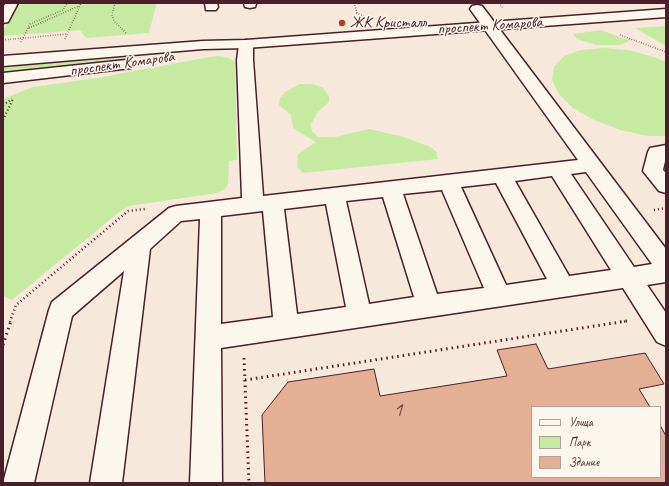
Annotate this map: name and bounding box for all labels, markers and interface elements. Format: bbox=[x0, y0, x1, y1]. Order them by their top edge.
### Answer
place label: ЖК Кристалл bbox=[350, 13, 426, 33]
street label: проспект Комарова bbox=[437, 13, 543, 39]
marker: ЖК Кристалл bbox=[337, 18, 347, 28]
street label: проспект Комарова bbox=[69, 47, 175, 81]
house number: 1 bbox=[394, 399, 402, 423]
legend bbox=[531, 406, 661, 478]
text: Улица bbox=[569, 414, 593, 430]
text: Парк bbox=[569, 434, 590, 450]
text: Здание bbox=[569, 454, 599, 470]

